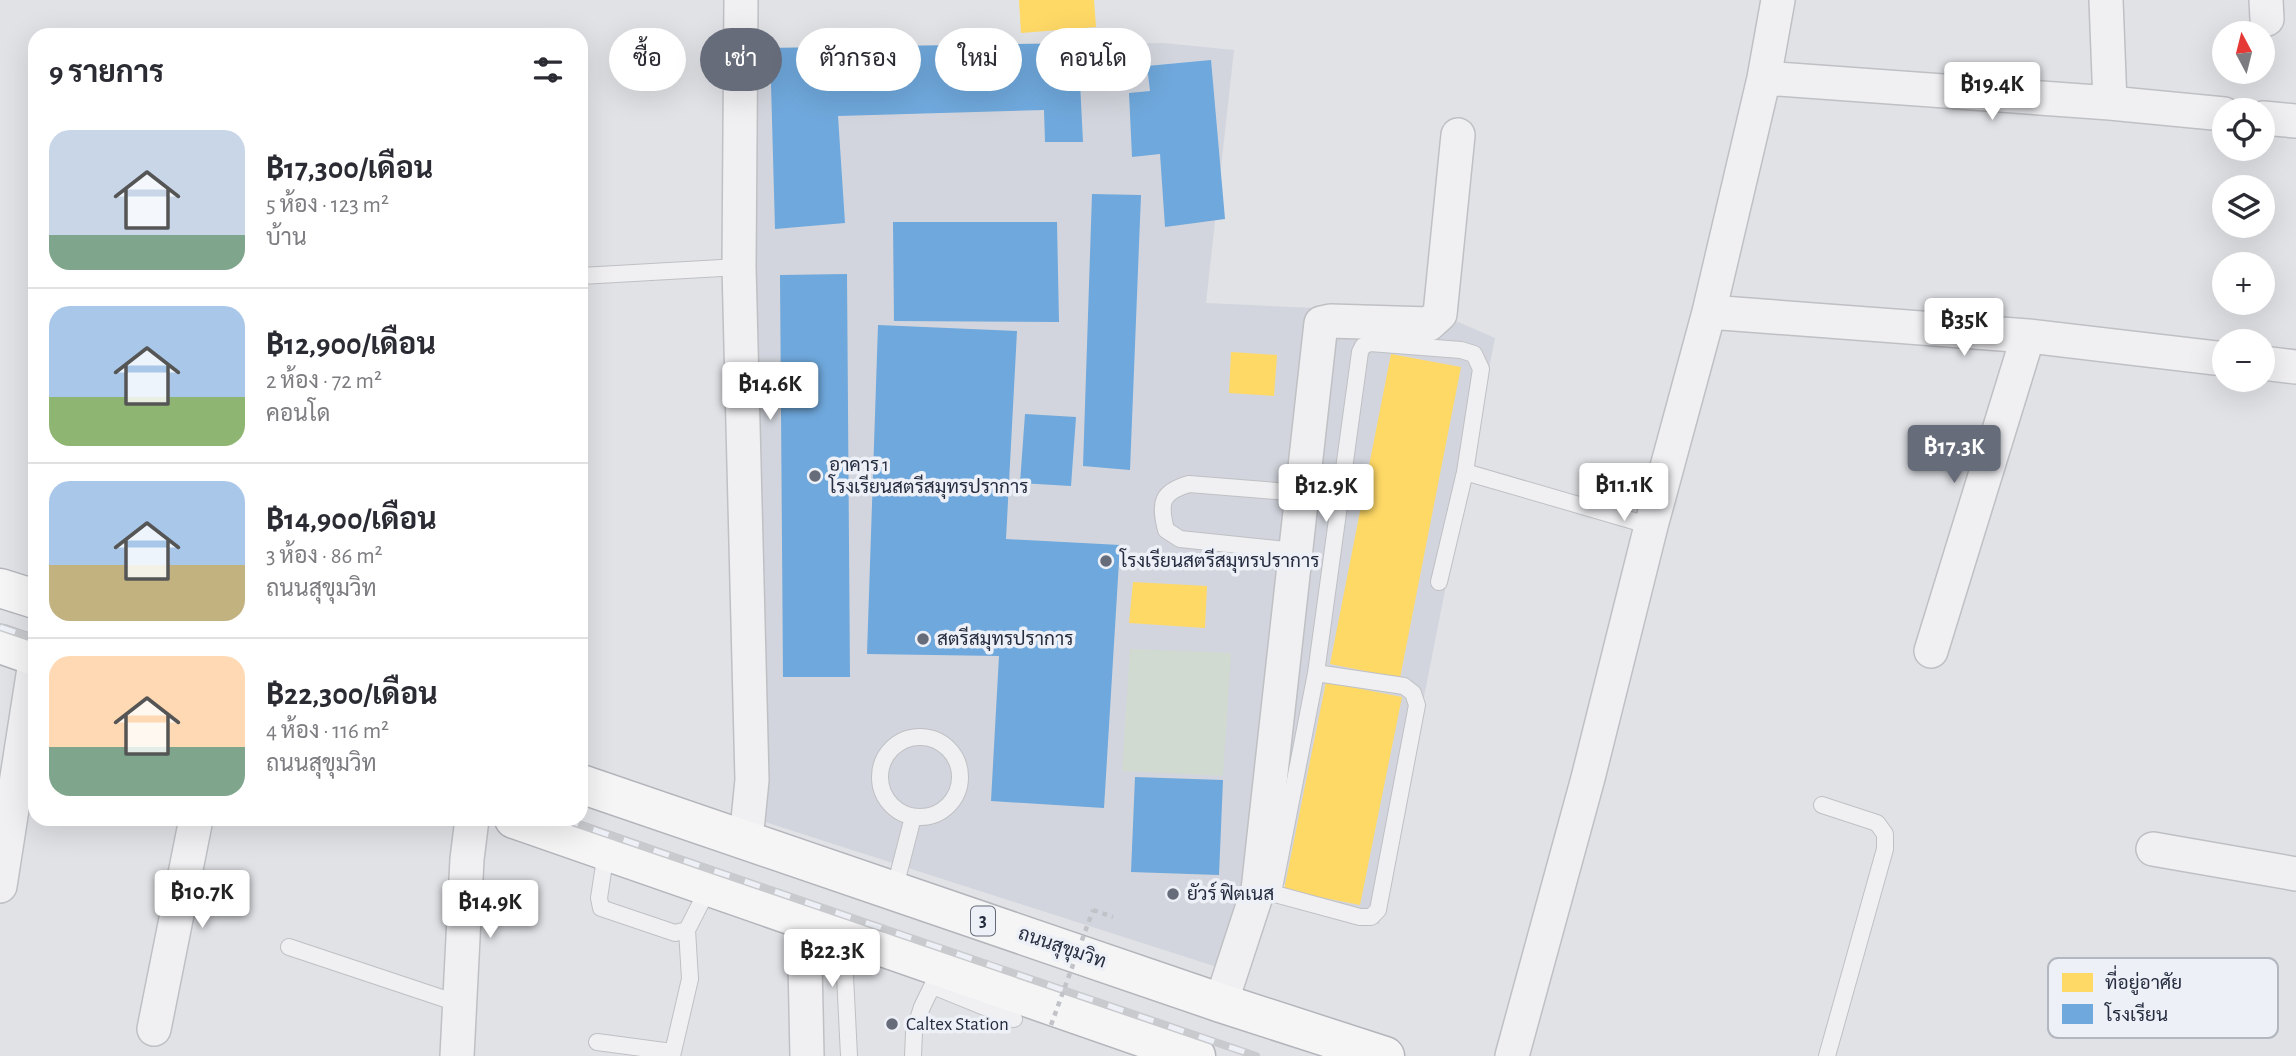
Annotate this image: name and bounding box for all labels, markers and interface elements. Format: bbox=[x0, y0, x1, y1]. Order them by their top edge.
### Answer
north arrow bbox=[2212, 21, 2275, 84]
map controls bbox=[2212, 21, 2275, 392]
chip: ซื้อ bbox=[609, 28, 686, 91]
chip: เช่า bbox=[700, 28, 782, 91]
chip: ตัวกรอง bbox=[796, 28, 921, 91]
chip: ใหม่ bbox=[935, 28, 1022, 91]
chip: คอนโด bbox=[1036, 28, 1151, 91]
icon: filters bbox=[529, 51, 567, 89]
text: 9 รายการ bbox=[49, 58, 164, 88]
pin: ฿19.4K bbox=[1935, 62, 2049, 122]
text: ฿19.4K bbox=[1960, 73, 2024, 96]
button: locate bbox=[2212, 98, 2275, 161]
text: ฿17,300/เดือน bbox=[266, 154, 433, 184]
icon: home bbox=[105, 158, 189, 242]
button: layers bbox=[2212, 175, 2275, 238]
text: 5 ห้อง · 123 m² bbox=[266, 194, 389, 217]
text: บ้าน bbox=[266, 227, 307, 250]
button: + bbox=[2212, 252, 2275, 315]
pin: ฿35K bbox=[1923, 298, 2005, 358]
text: ฿35K bbox=[1940, 309, 1988, 332]
button: − bbox=[2212, 329, 2275, 392]
text: ฿12,900/เดือน bbox=[266, 330, 436, 360]
icon: home bbox=[105, 334, 189, 418]
pin: ฿14.6K bbox=[713, 362, 827, 422]
text: 2 ห้อง · 72 m² bbox=[266, 370, 382, 393]
text: ฿14.6K bbox=[738, 373, 802, 396]
text: คอนโด bbox=[266, 403, 330, 426]
pin: ฿17.3K bbox=[1897, 426, 2011, 485]
text: ฿17.3K bbox=[1924, 436, 1984, 459]
place label: อาคาร 1 โรงเรียนสตรีสมุทรปราการ bbox=[828, 456, 1028, 499]
pin: ฿11.1K bbox=[1567, 463, 1681, 523]
pin: ฿12.9K bbox=[1269, 464, 1383, 524]
marker: อาคาร 1 โรงเรียนสตรีสมุทรปราการ bbox=[807, 468, 823, 484]
text: ฿11.1K bbox=[1595, 474, 1653, 497]
text: ฿12.9K bbox=[1295, 475, 1357, 498]
text: ฿14,900/เดือน bbox=[266, 505, 437, 535]
icon: home bbox=[105, 509, 189, 593]
text: 3 ห้อง · 86 m² bbox=[266, 545, 383, 568]
place label: โรงเรียนสตรีสมุทรปราการ bbox=[1119, 548, 1319, 573]
marker: โรงเรียนสตรีสมุทรปราการ bbox=[1098, 553, 1114, 569]
text: ถนนสุขุมวิท bbox=[266, 578, 377, 601]
place label: สตรีสมุทรปราการ bbox=[937, 626, 1073, 651]
marker: สตรีสมุทรปราการ bbox=[915, 631, 931, 647]
text: ฿22,300/เดือน bbox=[266, 680, 438, 710]
icon: home bbox=[105, 684, 189, 768]
text: 4 ห้อง · 116 m² bbox=[266, 720, 389, 743]
text: ถนนสุขุมวิท bbox=[266, 753, 377, 776]
pin: ฿10.7K bbox=[145, 870, 259, 930]
pin: ฿14.9K bbox=[433, 880, 547, 940]
text: ฿10.7K bbox=[171, 881, 233, 904]
place label: ยัวร์ ฟิตเนส bbox=[1187, 881, 1274, 904]
marker: ยัวร์ ฟิตเนส bbox=[1165, 886, 1181, 902]
text: ฿14.9K bbox=[458, 891, 522, 914]
road number: 3 bbox=[971, 906, 995, 936]
street label: ถนนสุขุมวิท bbox=[1015, 922, 1109, 974]
pin: ฿22.3K bbox=[775, 930, 889, 989]
text: ฿22.3K bbox=[800, 940, 864, 963]
legend bbox=[2048, 958, 2278, 1038]
text: ที่อยู่อาศัย bbox=[2105, 965, 2182, 996]
text: โรงเรียน bbox=[2104, 1002, 2168, 1025]
place label: Caltex Station bbox=[906, 1015, 1009, 1034]
marker: Caltex Station bbox=[884, 1016, 900, 1032]

